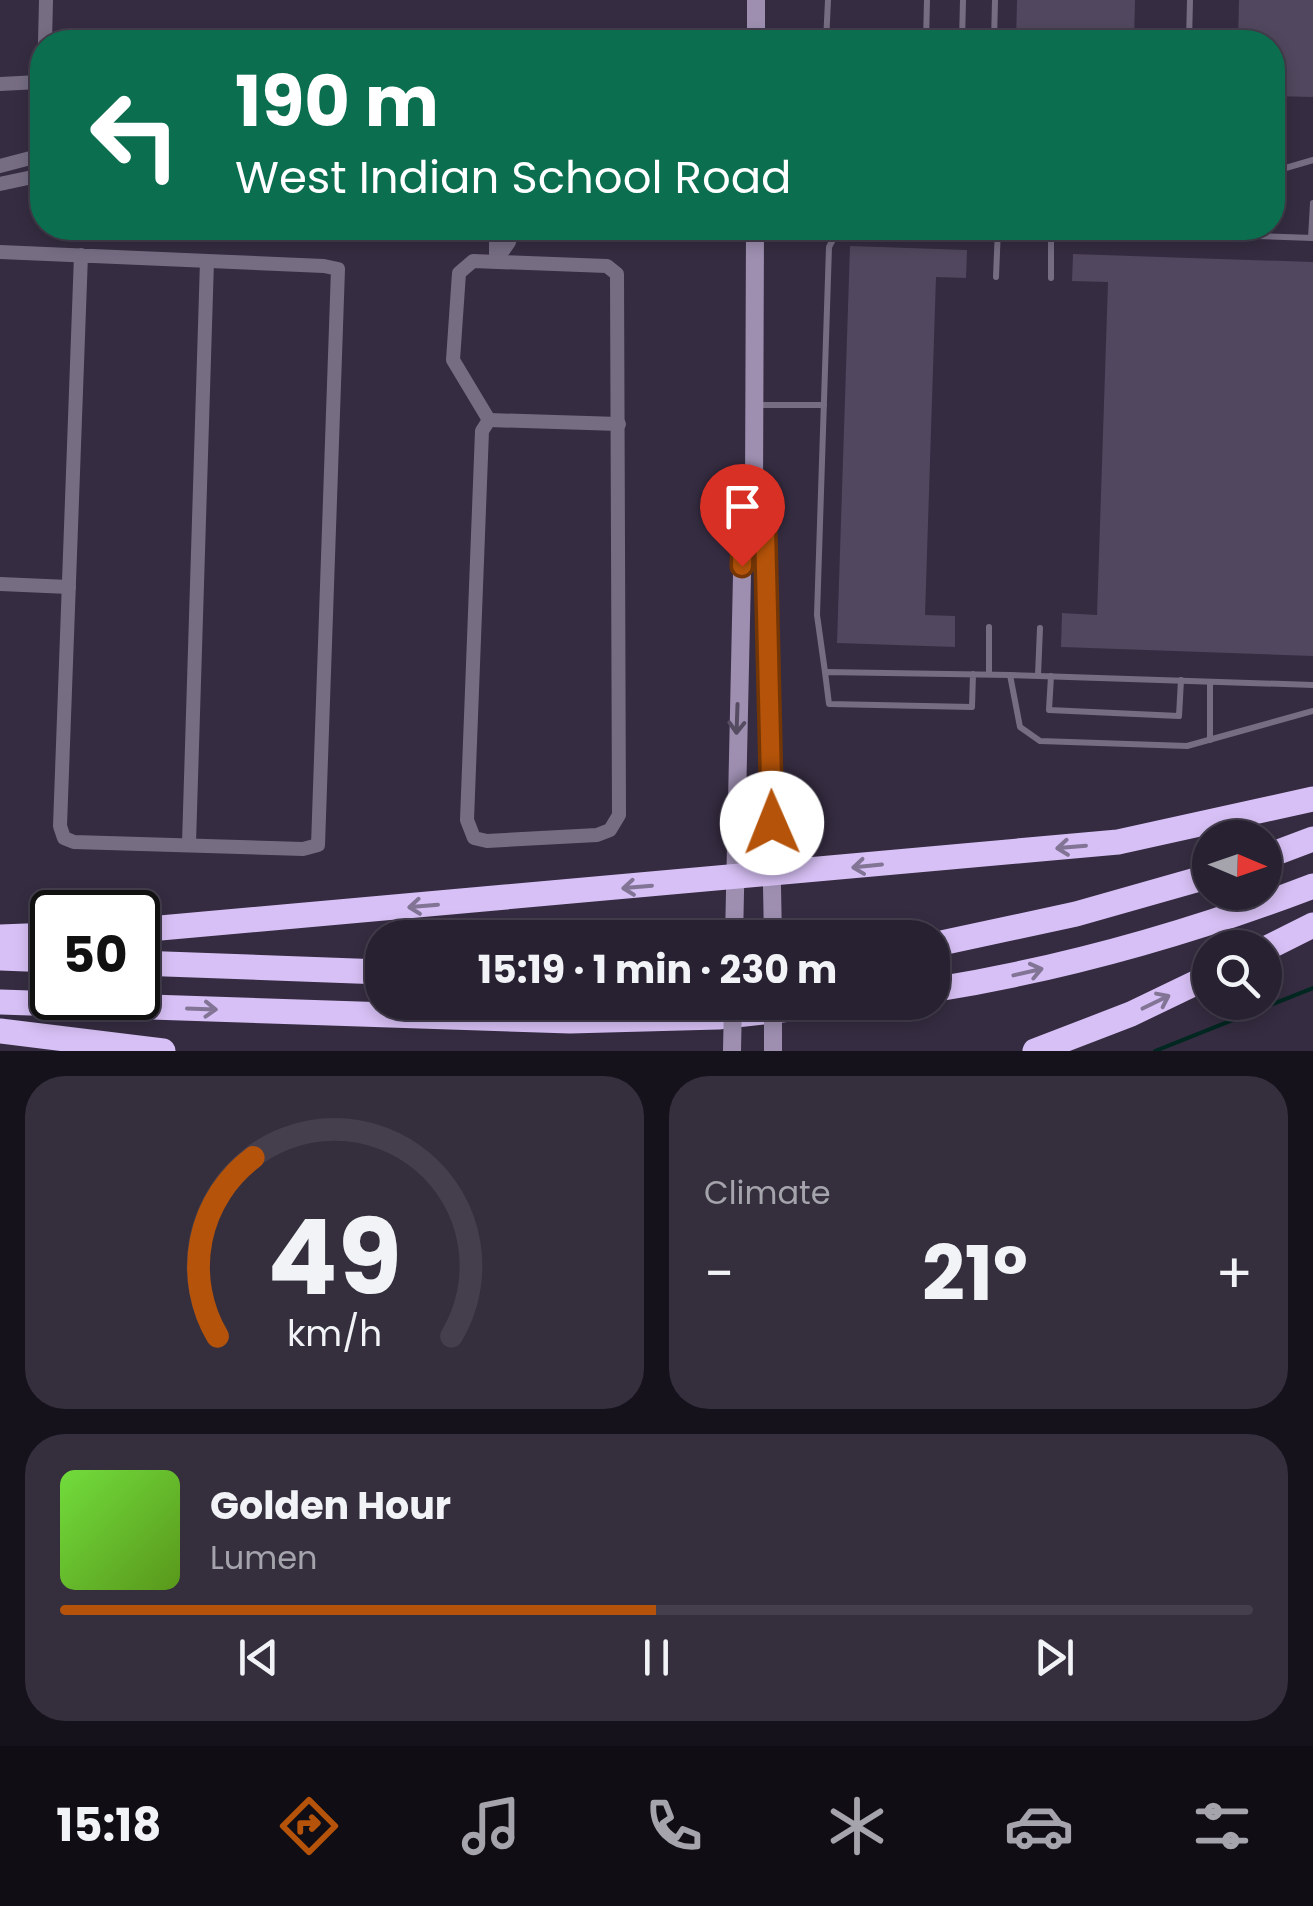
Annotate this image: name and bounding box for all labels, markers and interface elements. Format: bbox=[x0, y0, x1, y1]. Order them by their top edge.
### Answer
text: 190 m bbox=[235, 52, 439, 151]
icon: left bbox=[70, 70, 200, 200]
text: West Indian School Road bbox=[235, 146, 792, 209]
pin bbox=[700, 464, 785, 567]
icon: arrive bbox=[715, 479, 770, 534]
one-way arrow bbox=[727, 703, 746, 735]
position arrow bbox=[720, 771, 824, 875]
north arrow bbox=[1192, 820, 1282, 910]
map controls bbox=[1192, 820, 1282, 1020]
one-way arrow bbox=[1055, 837, 1087, 856]
one-way arrow bbox=[851, 857, 884, 876]
one-way arrow bbox=[621, 878, 654, 897]
speed limit sign: 50 bbox=[30, 890, 160, 1020]
one-way arrow bbox=[407, 897, 439, 916]
button: search bbox=[1192, 930, 1282, 1020]
text: 15:19 · 1 min · 230 m bbox=[478, 943, 837, 996]
one-way arrow bbox=[1011, 962, 1043, 980]
one-way arrow bbox=[1141, 992, 1170, 1011]
one-way arrow bbox=[186, 1000, 218, 1019]
text: Climate bbox=[704, 1170, 831, 1215]
text: 49 bbox=[267, 1185, 402, 1330]
text: 21° bbox=[922, 1221, 1028, 1326]
text: − bbox=[704, 1235, 734, 1312]
text: + bbox=[1215, 1235, 1253, 1312]
text: km/h bbox=[287, 1308, 382, 1359]
text: Golden Hour bbox=[210, 1479, 451, 1532]
text: Lumen bbox=[210, 1535, 318, 1580]
icon: previous bbox=[231, 1630, 286, 1685]
icon: pause bbox=[629, 1630, 684, 1685]
icon: next bbox=[1027, 1630, 1082, 1685]
icon: directions bbox=[274, 1791, 344, 1861]
icon: music bbox=[456, 1791, 526, 1861]
icon: phone bbox=[639, 1791, 709, 1861]
icon: climate bbox=[822, 1791, 892, 1861]
icon: car bbox=[1004, 1791, 1074, 1861]
icon: filters bbox=[1187, 1791, 1257, 1861]
text: 15:18 bbox=[56, 1794, 161, 1857]

